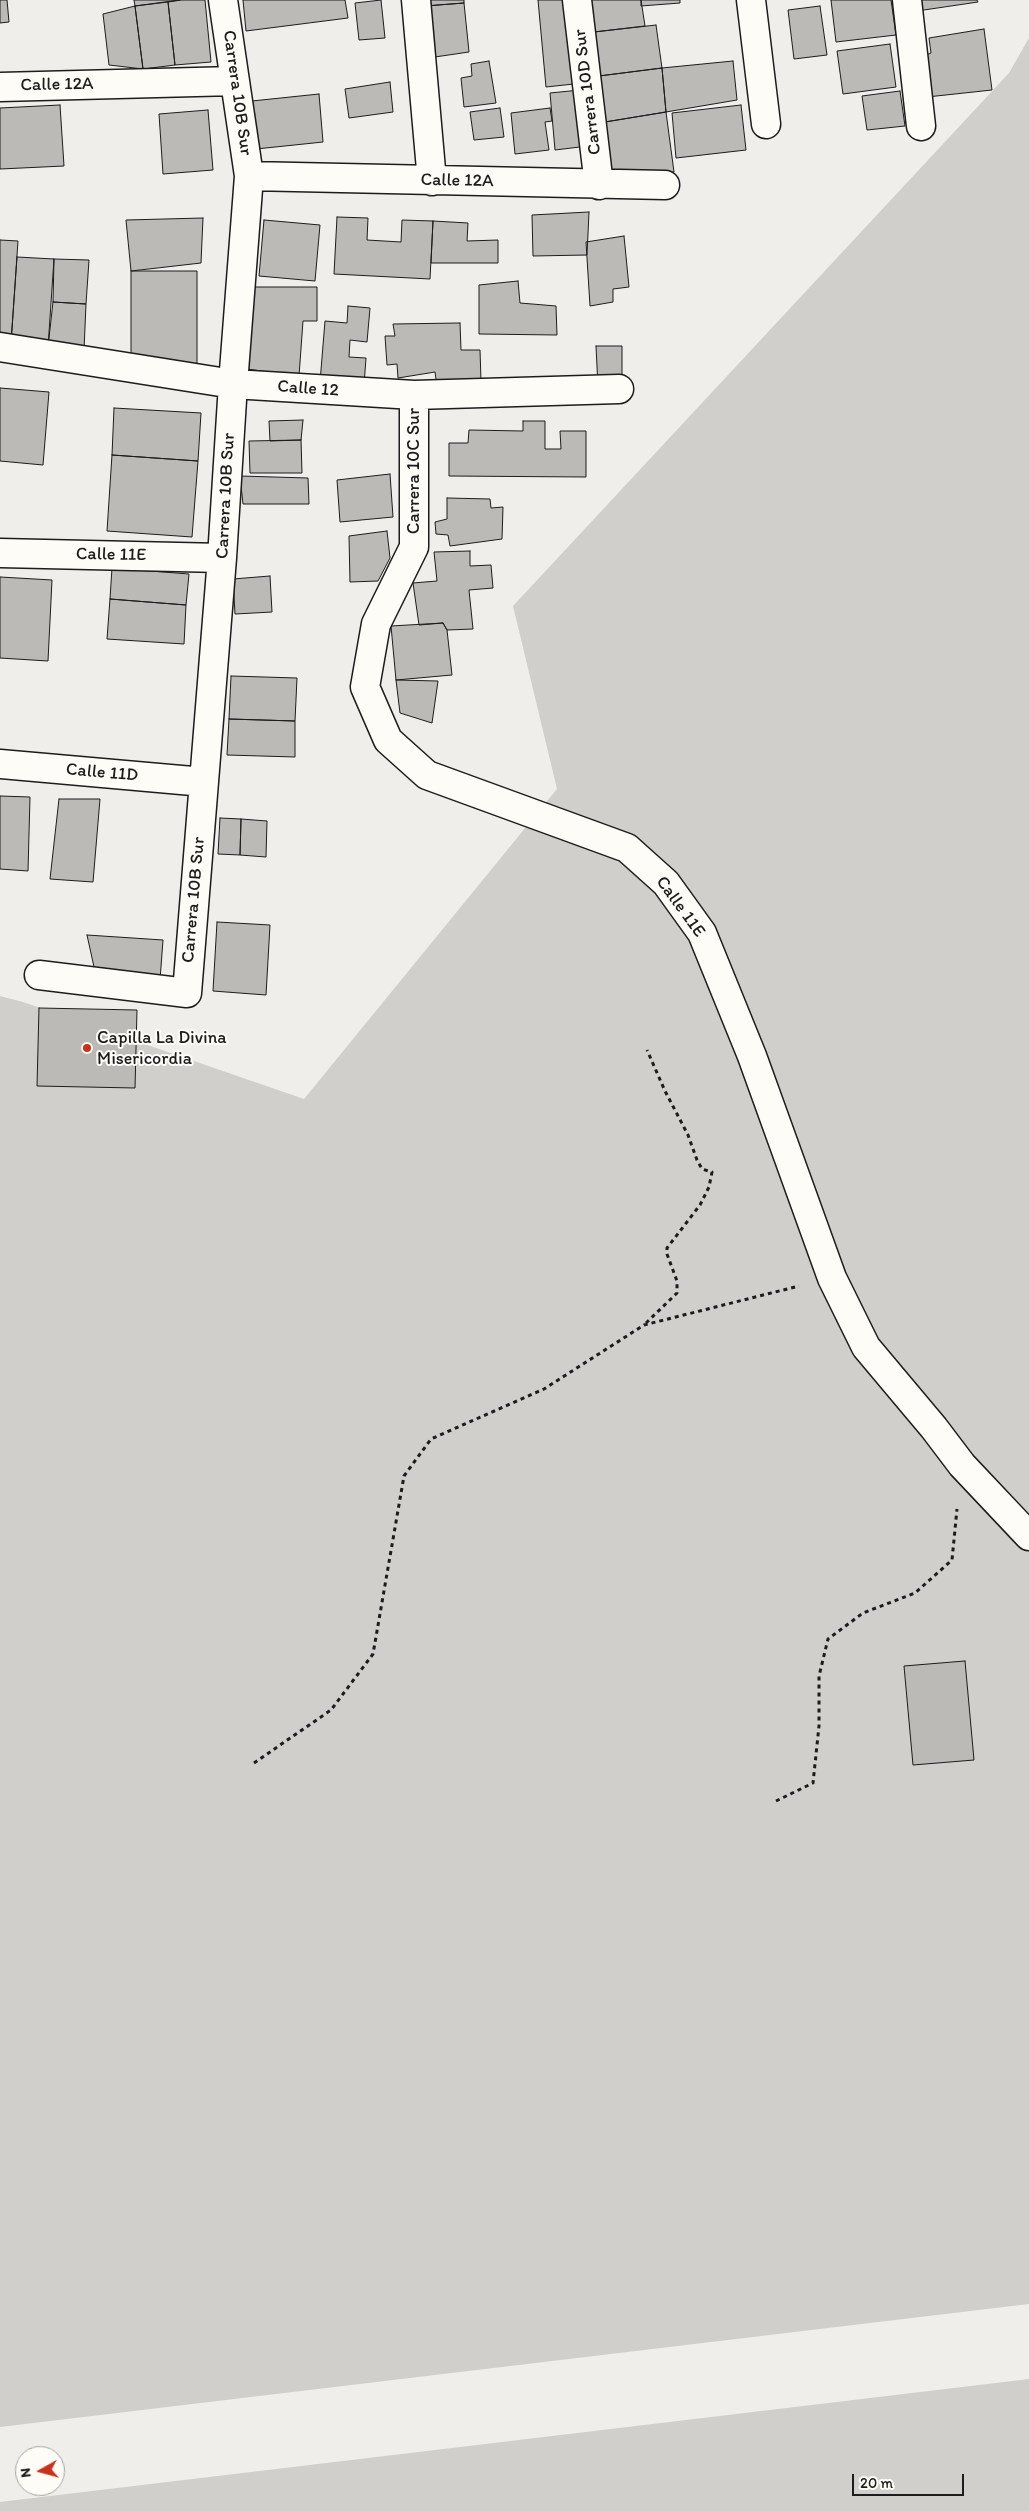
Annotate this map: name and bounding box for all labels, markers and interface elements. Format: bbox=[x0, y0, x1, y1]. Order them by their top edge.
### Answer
street label: Carrera 10D Sur bbox=[570, 28, 606, 156]
street label: Carrera 10B Sur bbox=[218, 29, 256, 157]
street label: Calle 12A bbox=[20, 74, 94, 96]
street label: Calle 12A bbox=[420, 170, 494, 192]
street label: Calle 12 bbox=[277, 376, 339, 402]
street label: Carrera 10C Sur bbox=[403, 408, 425, 534]
street label: Carrera 10B Sur bbox=[212, 432, 240, 560]
street label: Calle 11E bbox=[76, 544, 146, 566]
street label: Calle 11D bbox=[65, 759, 139, 787]
street label: Carrera 10B Sur bbox=[178, 836, 210, 964]
street label: Calle 11E bbox=[651, 872, 709, 942]
place label: Capilla La Divina Misericordia bbox=[97, 1027, 227, 1070]
marker: Capilla La Divina Misericordia bbox=[81, 1042, 93, 1054]
north arrow bbox=[15, 2446, 65, 2496]
scale bar bbox=[854, 2464, 966, 2496]
text: N bbox=[17, 2467, 35, 2479]
text: 20 m bbox=[860, 2474, 893, 2492]

